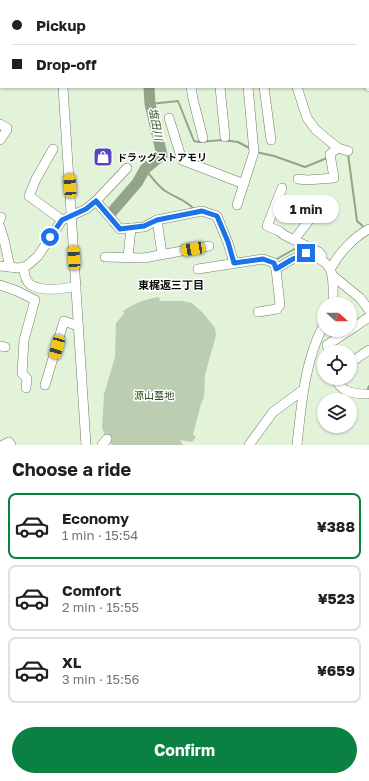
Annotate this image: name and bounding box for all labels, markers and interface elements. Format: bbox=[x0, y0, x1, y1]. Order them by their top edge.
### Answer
text: Pickup bbox=[36, 16, 86, 34]
text: Drop-off bbox=[36, 55, 96, 73]
water label: 塩田川 bbox=[147, 106, 166, 142]
shop icon: ドラッグストアモリ bbox=[92, 146, 114, 168]
place label: ドラッグストアモリ bbox=[117, 151, 207, 163]
car bbox=[63, 174, 77, 198]
callout: 1 min bbox=[273, 195, 339, 223]
text: 1 min bbox=[290, 201, 322, 217]
route start bbox=[41, 228, 59, 246]
car bbox=[180, 241, 206, 257]
route end bbox=[297, 244, 315, 262]
car bbox=[67, 246, 81, 270]
district label: 東梶返三丁目 bbox=[138, 278, 204, 291]
north arrow bbox=[317, 297, 357, 337]
map controls bbox=[317, 297, 357, 433]
car bbox=[48, 334, 66, 360]
button: locate bbox=[317, 345, 357, 385]
park label: 源山墓地 bbox=[134, 389, 175, 401]
button: layers bbox=[317, 393, 357, 433]
text: Choose a ride bbox=[12, 458, 131, 480]
icon: car bbox=[14, 508, 50, 544]
text: Economy bbox=[62, 509, 129, 527]
text: ¥388 bbox=[317, 517, 355, 535]
text: 1 min · 15:54 bbox=[62, 527, 138, 543]
icon: car bbox=[14, 580, 50, 616]
text: Comfort bbox=[62, 581, 121, 599]
text: ¥523 bbox=[318, 589, 355, 607]
text: 2 min · 15:55 bbox=[62, 599, 139, 615]
icon: car bbox=[14, 652, 50, 688]
text: XL bbox=[62, 653, 81, 671]
text: ¥659 bbox=[317, 661, 355, 679]
text: 3 min · 15:56 bbox=[62, 671, 139, 687]
button: Confirm bbox=[12, 727, 357, 773]

